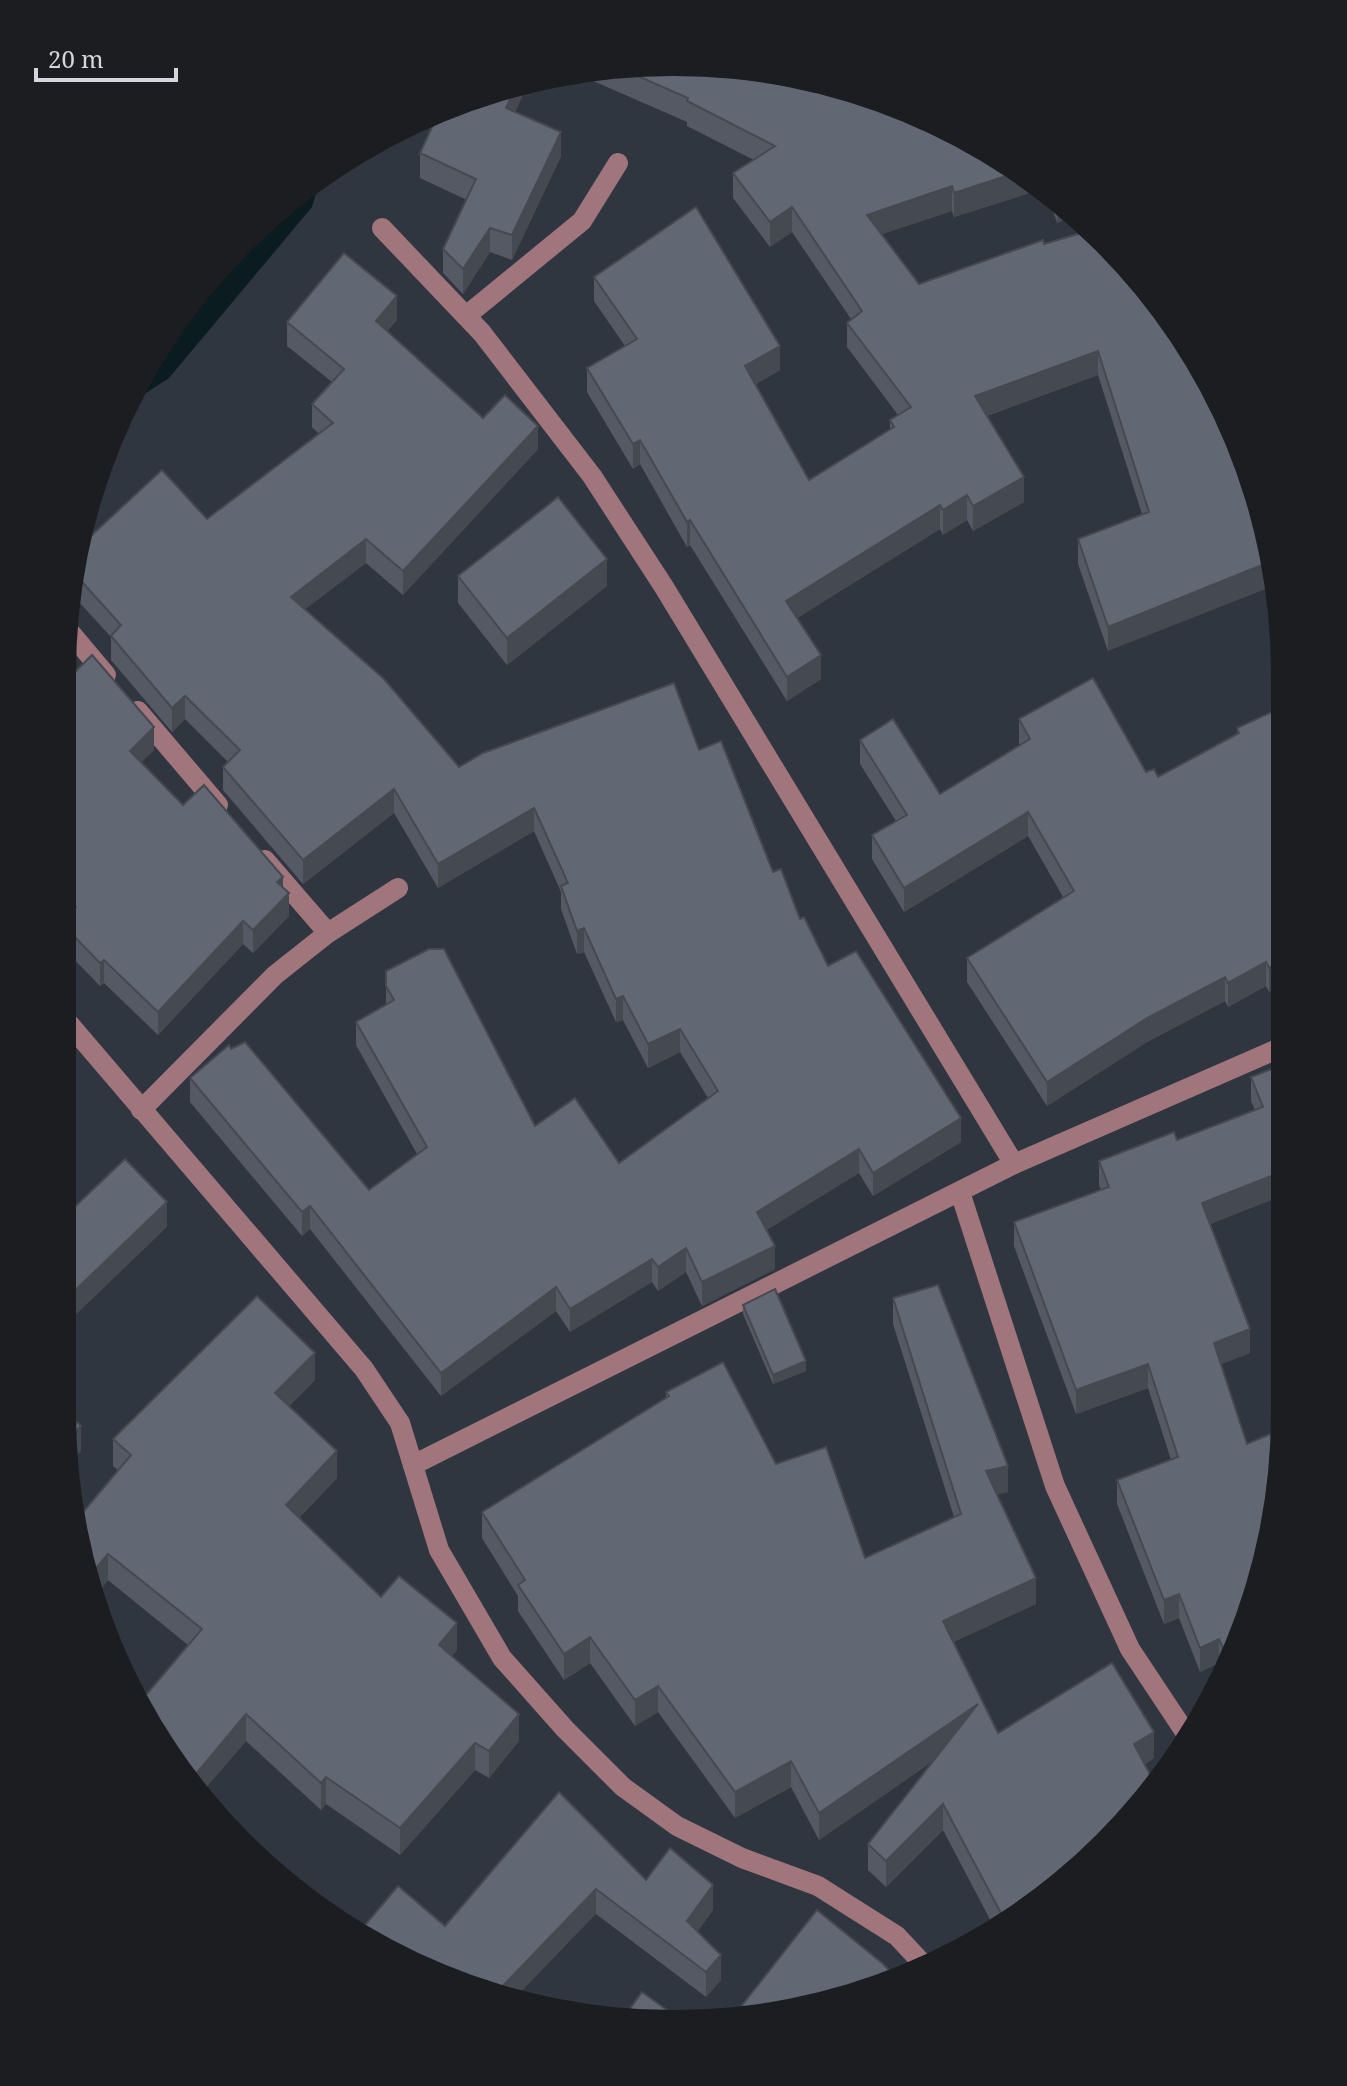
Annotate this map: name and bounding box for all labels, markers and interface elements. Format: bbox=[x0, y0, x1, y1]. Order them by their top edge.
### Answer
scale bar bbox=[36, 32, 176, 82]
text: 20 m bbox=[48, 42, 104, 75]

